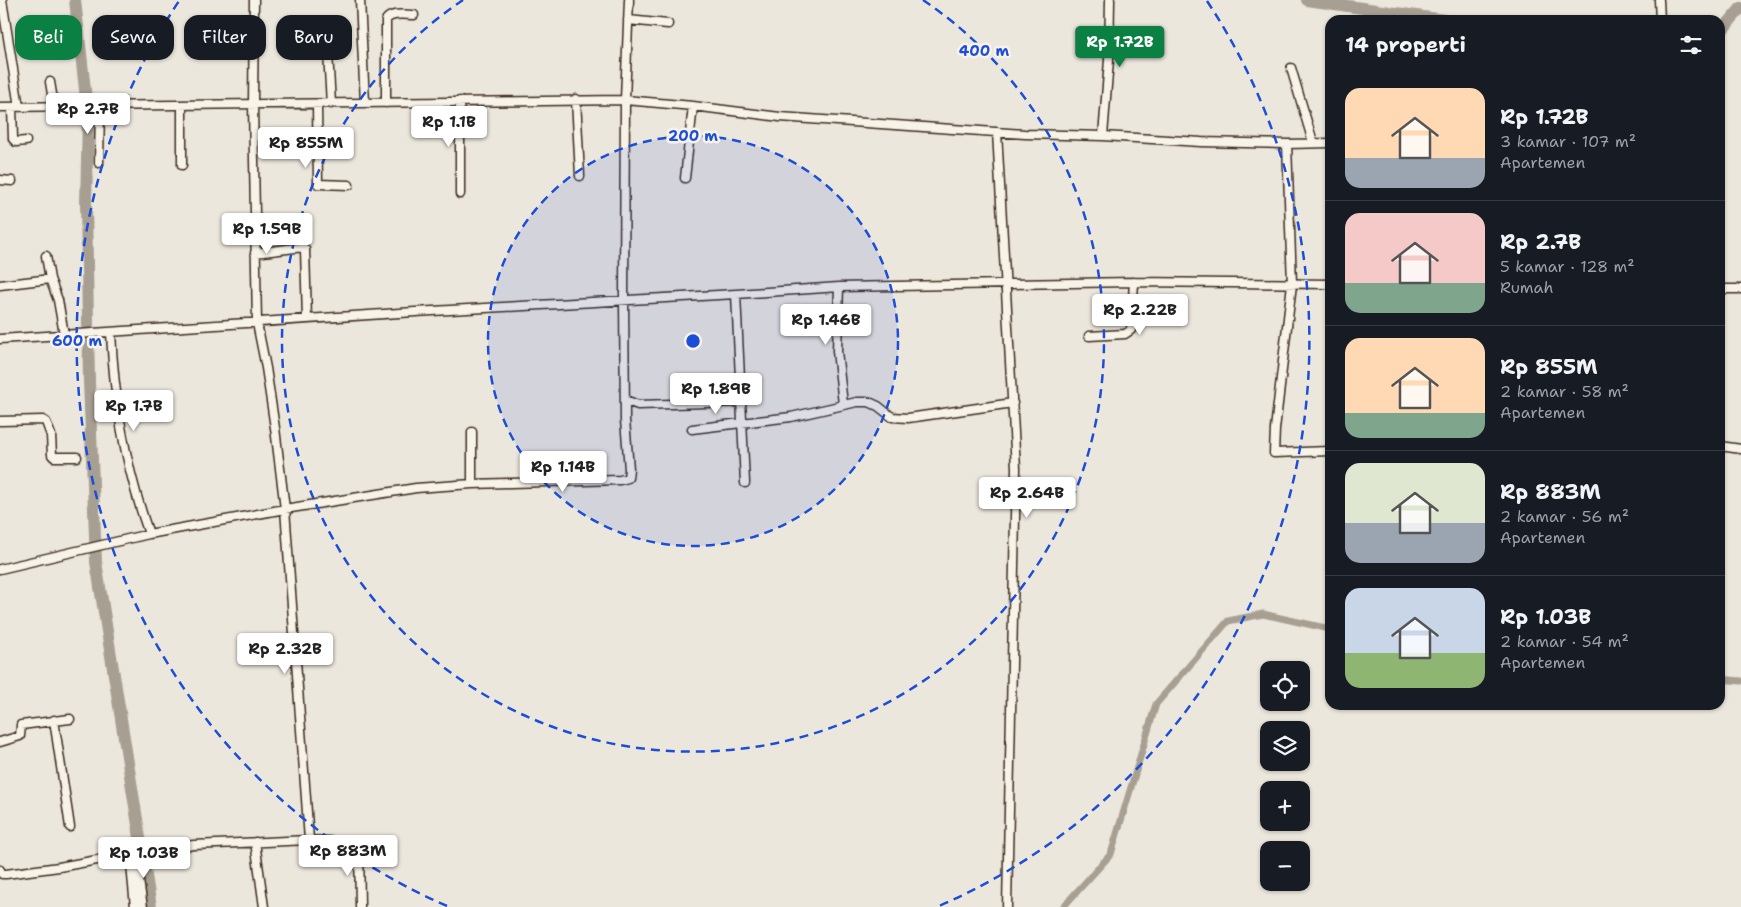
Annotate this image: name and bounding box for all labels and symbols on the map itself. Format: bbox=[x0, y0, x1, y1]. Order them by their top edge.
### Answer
pin: Rp 1.72B bbox=[1068, 26, 1172, 68]
text: 400 m bbox=[959, 41, 1009, 61]
pin: Rp 2.7B bbox=[42, 92, 134, 135]
pin: Rp 1.1B bbox=[403, 106, 495, 148]
pin: Rp 855M bbox=[260, 126, 352, 169]
text: 200 m bbox=[668, 126, 718, 146]
pin: Rp 1.59B bbox=[215, 212, 319, 255]
pin: Rp 2.22B bbox=[1088, 294, 1192, 336]
pin: Rp 1.46B bbox=[774, 304, 878, 346]
text: 600 m bbox=[52, 331, 102, 351]
centre of rings bbox=[684, 332, 702, 350]
pin: Rp 1.89B bbox=[664, 372, 768, 415]
pin: Rp 1.7B bbox=[88, 390, 180, 432]
pin: Rp 1.14B bbox=[511, 450, 615, 493]
pin: Rp 2.64B bbox=[975, 476, 1079, 519]
pin: Rp 2.32B bbox=[233, 632, 337, 675]
pin: Rp 883M bbox=[302, 834, 394, 877]
pin: Rp 1.03B bbox=[92, 836, 196, 879]

